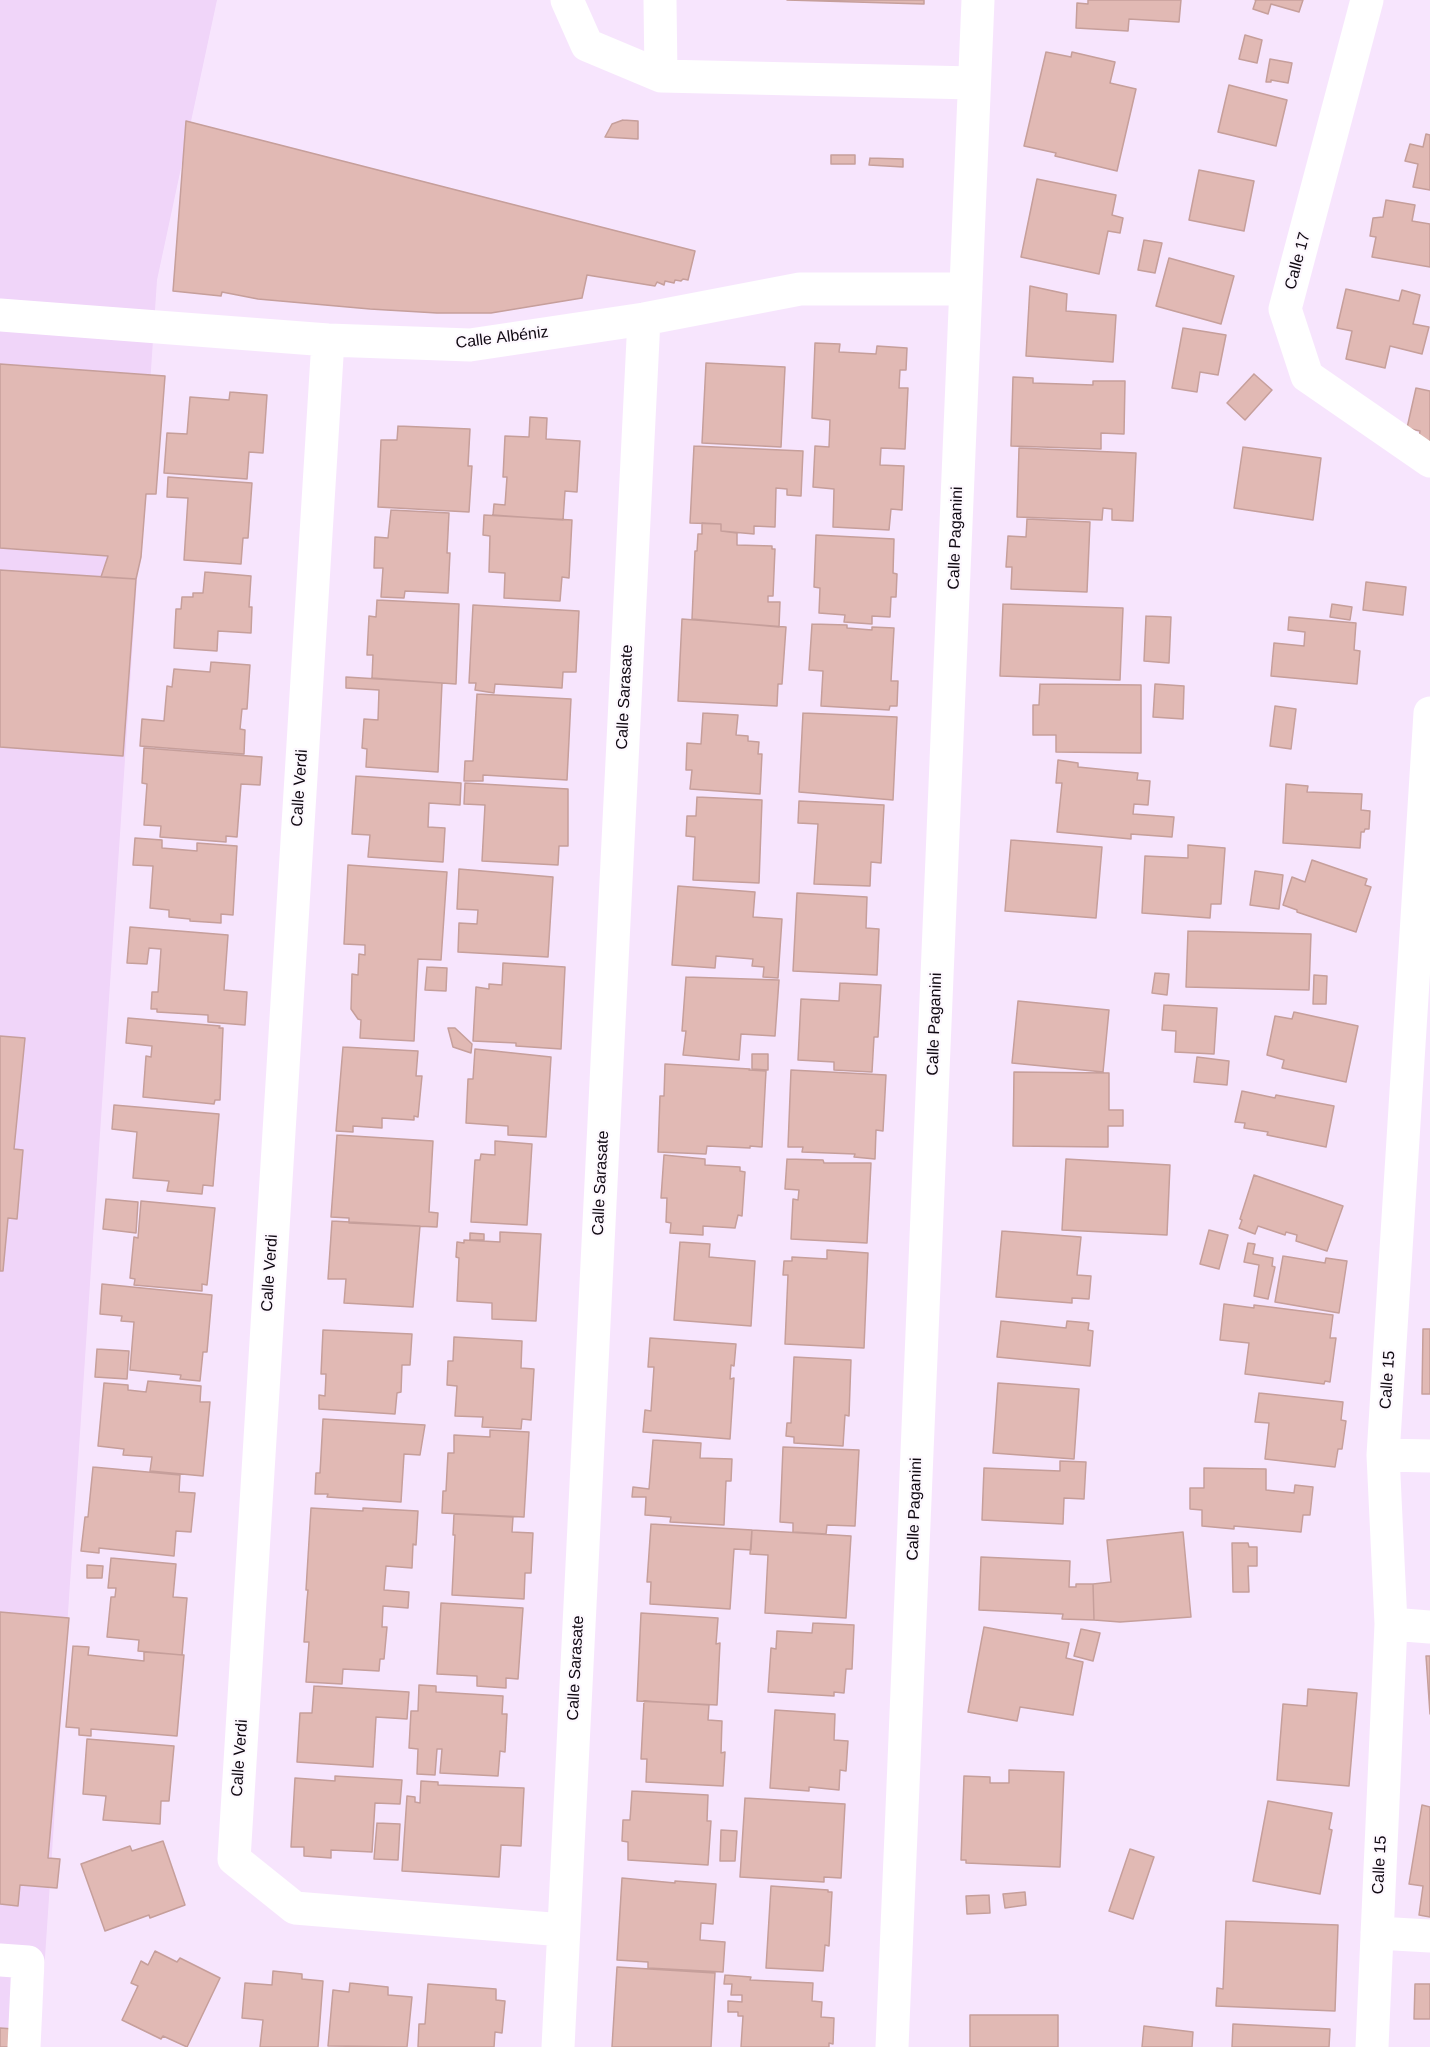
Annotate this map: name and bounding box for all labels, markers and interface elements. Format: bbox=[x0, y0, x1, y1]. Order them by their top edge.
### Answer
street label: Calle 17 bbox=[1281, 230, 1315, 292]
street label: Calle Albéniz bbox=[454, 323, 550, 353]
street label: Calle Paganini bbox=[945, 486, 967, 590]
street label: Calle Sarasate bbox=[613, 644, 637, 750]
street label: Calle Verdi bbox=[288, 749, 312, 827]
street label: Calle Paganini bbox=[924, 972, 946, 1076]
street label: Calle Sarasate bbox=[589, 1130, 613, 1236]
street label: Calle Verdi bbox=[258, 1234, 282, 1312]
street label: Calle 15 bbox=[1376, 1350, 1400, 1410]
street label: Calle Paganini bbox=[904, 1457, 926, 1561]
street label: Calle Sarasate bbox=[564, 1615, 588, 1721]
street label: Calle Verdi bbox=[228, 1719, 252, 1797]
street label: Calle 15 bbox=[1369, 1835, 1391, 1895]

